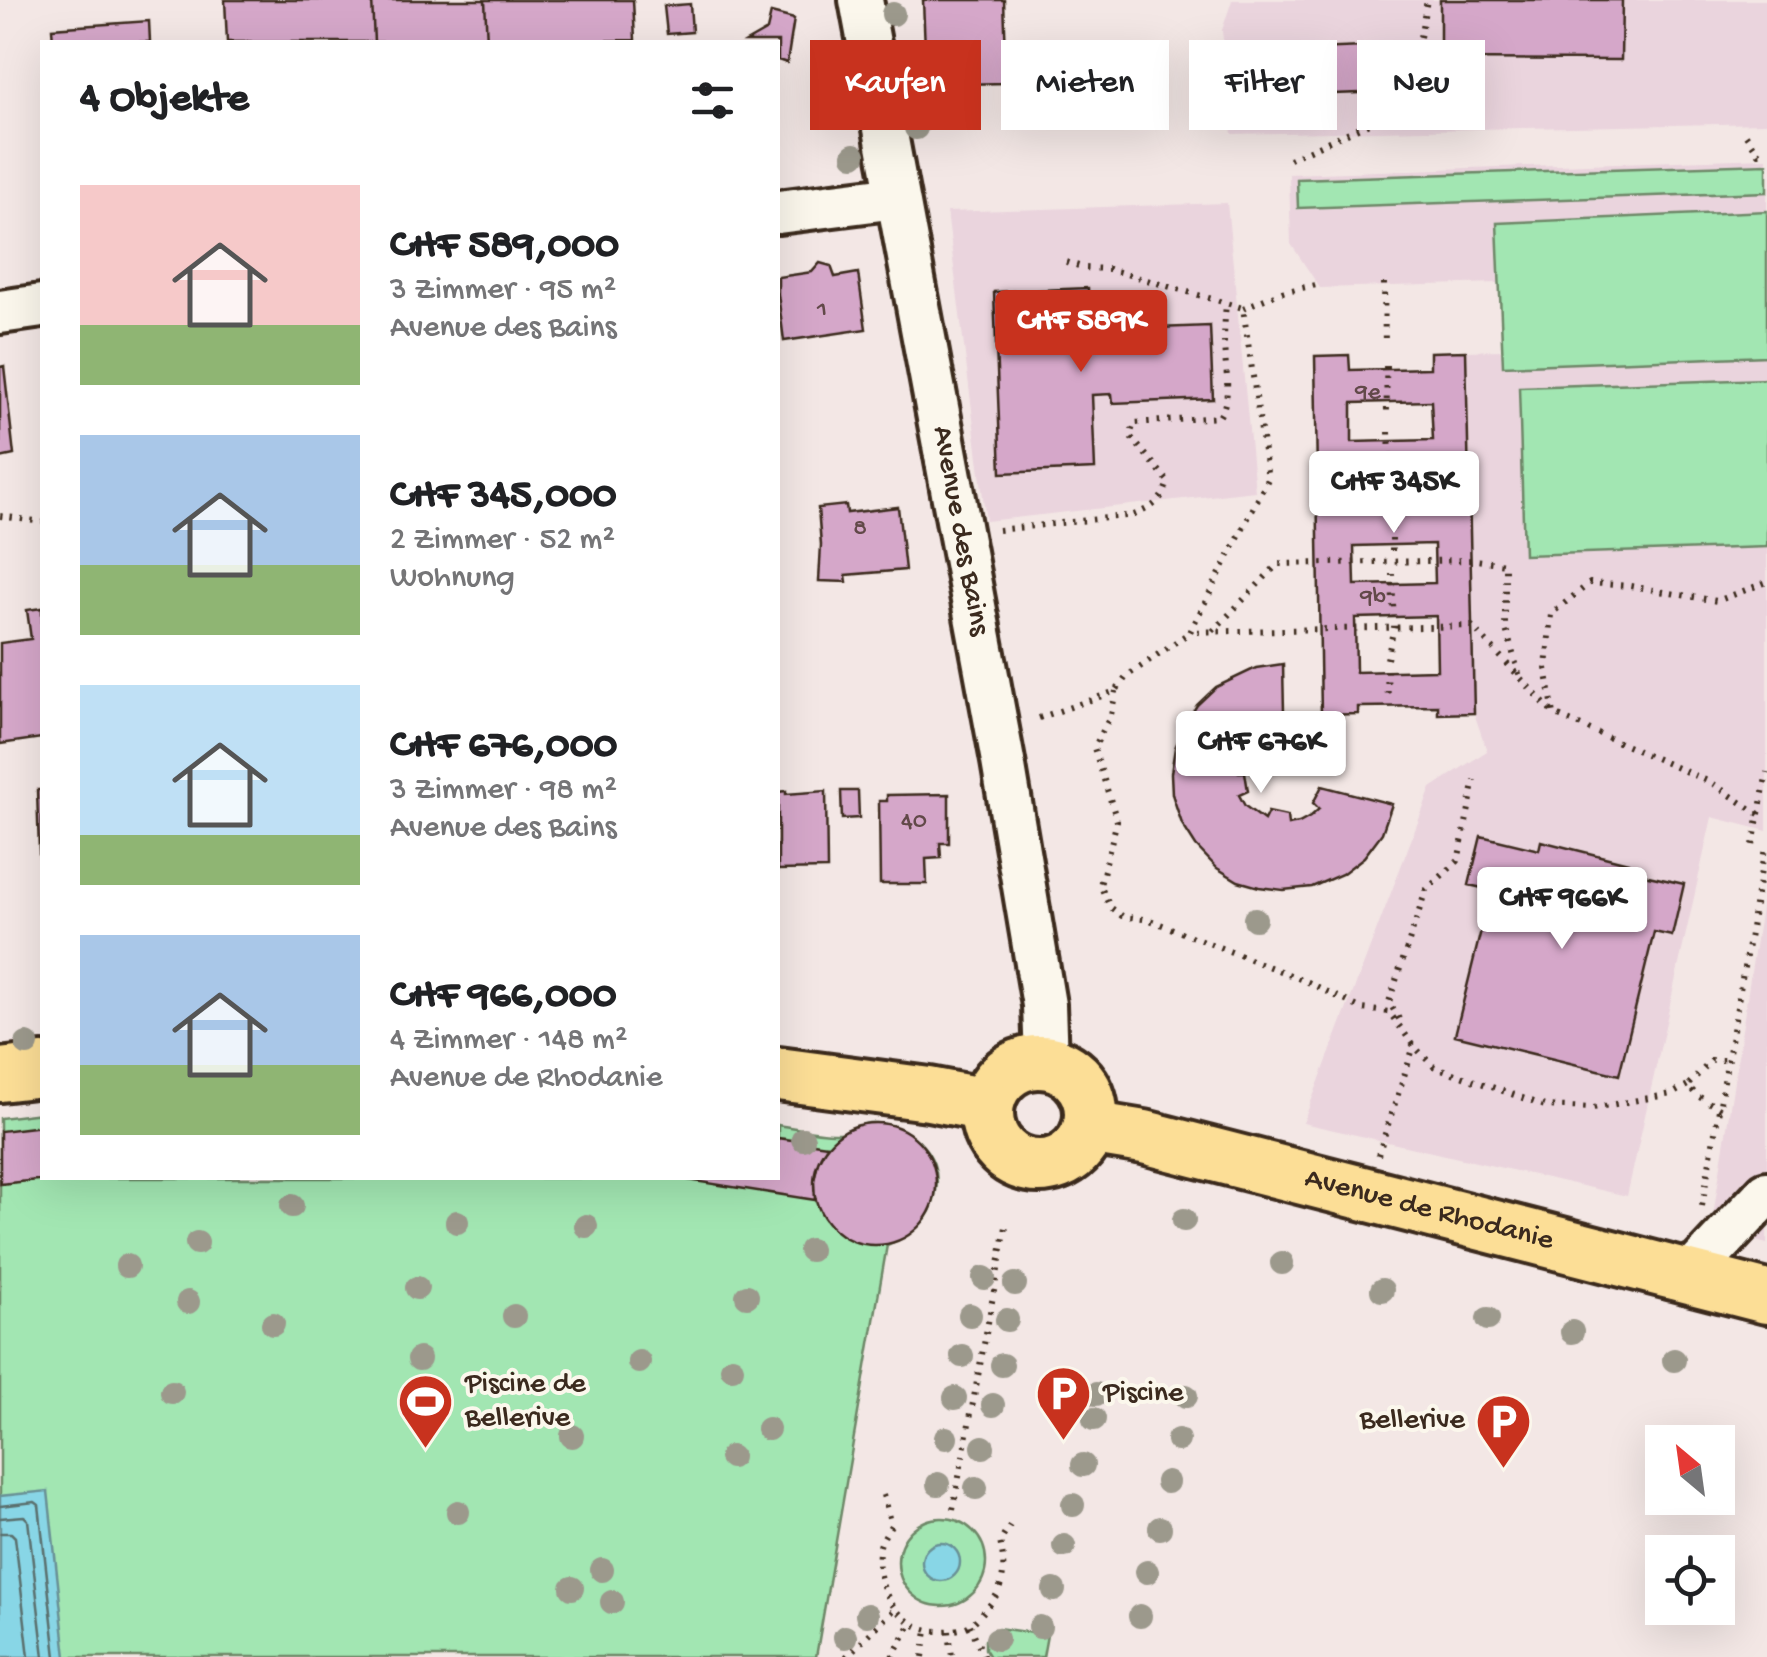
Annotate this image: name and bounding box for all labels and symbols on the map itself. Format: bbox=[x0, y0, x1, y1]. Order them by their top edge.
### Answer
pin: CHF 589K bbox=[978, 290, 1184, 375]
house number: 1 bbox=[816, 297, 827, 326]
house number: 9e bbox=[1354, 379, 1382, 408]
street label: Avenue des Bains bbox=[923, 423, 997, 639]
pin: CHF 345K bbox=[1291, 451, 1497, 536]
house number: 8 bbox=[853, 515, 867, 544]
house number: 9b bbox=[1359, 584, 1386, 613]
pin: CHF 676K bbox=[1158, 711, 1364, 796]
house number: 40 bbox=[901, 808, 927, 837]
pin: CHF 966K bbox=[1459, 867, 1665, 952]
street label: Avenue de Rhodanie bbox=[1301, 1161, 1558, 1259]
parking icon: Piscine bbox=[1034, 1364, 1094, 1443]
place label: Piscine de Bellerive bbox=[464, 1368, 586, 1437]
sports icon: Piscine de Bellerive bbox=[396, 1372, 456, 1451]
place label: Piscine bbox=[1102, 1377, 1184, 1412]
parking icon: Bellerive bbox=[1474, 1391, 1534, 1470]
place label: Bellerive bbox=[1359, 1404, 1466, 1439]
north arrow bbox=[1645, 1425, 1735, 1515]

